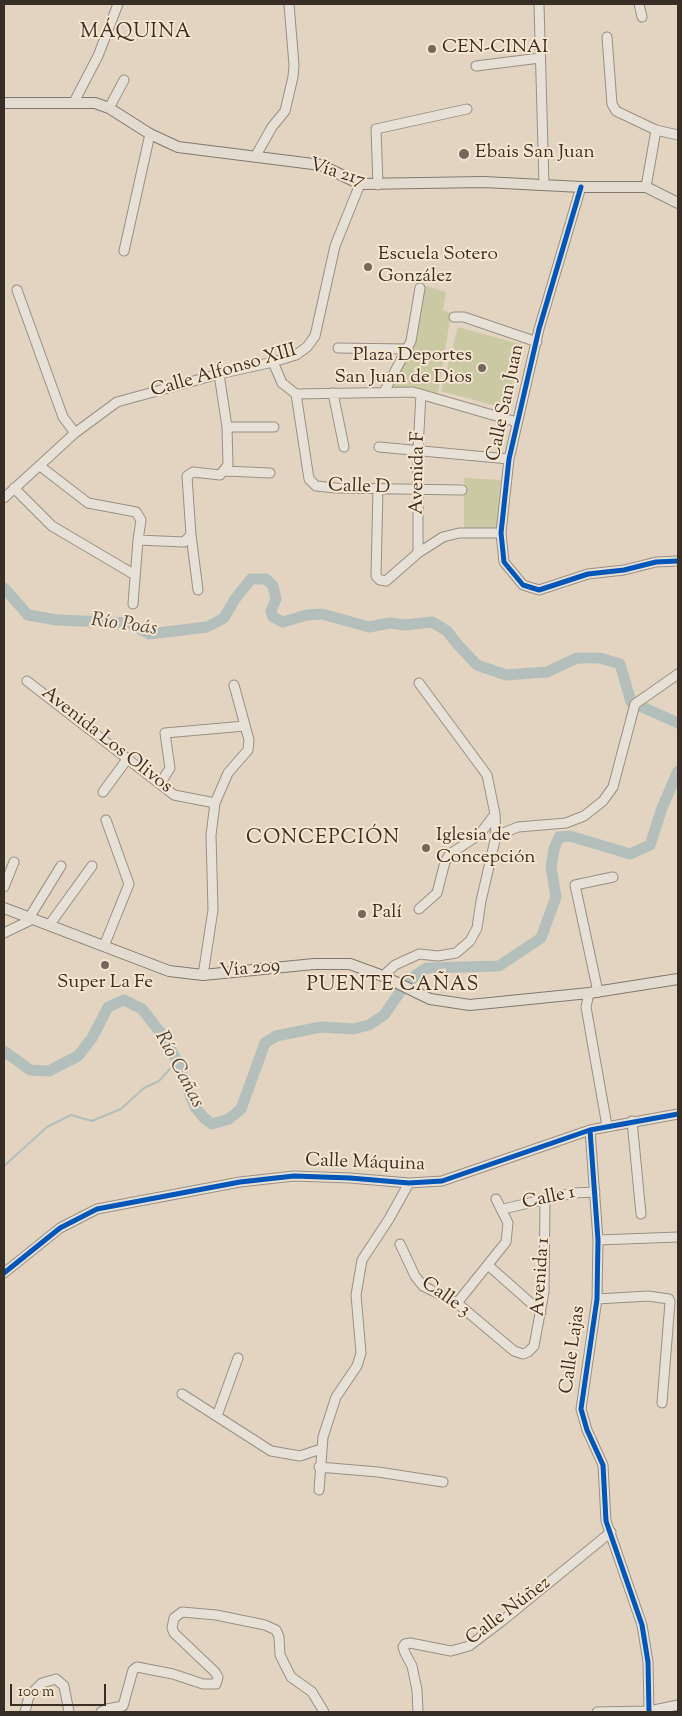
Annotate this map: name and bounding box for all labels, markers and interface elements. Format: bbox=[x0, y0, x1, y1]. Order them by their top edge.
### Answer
district label: MÁQUINA bbox=[79, 22, 193, 46]
place label: CEN-CINAI bbox=[442, 38, 548, 60]
marker: CEN-CINAI bbox=[426, 43, 438, 55]
place label: Ebais San Juan bbox=[475, 143, 595, 165]
marker: Ebais San Juan bbox=[457, 147, 471, 161]
street label: Vía 217 bbox=[306, 155, 368, 193]
place label: Escuela Sotero González bbox=[378, 245, 498, 289]
marker: Escuela Sotero González bbox=[362, 261, 374, 273]
street label: Calle Alfonso XIII bbox=[149, 340, 299, 404]
street label: Calle San Juan bbox=[483, 342, 531, 464]
place label: Plaza Deportes San Juan de Dios bbox=[334, 346, 472, 390]
marker: Plaza Deportes San Juan de Dios bbox=[476, 362, 488, 374]
street label: Avenida F bbox=[407, 431, 431, 515]
street label: Calle D bbox=[328, 476, 390, 500]
water label: Río Poás bbox=[89, 609, 159, 643]
street label: Avenida Los Olivos bbox=[36, 683, 176, 799]
place label: Iglesia de Concepción bbox=[436, 826, 536, 870]
district label: CONCEPCIÓN bbox=[245, 828, 401, 852]
marker: Iglesia de Concepción bbox=[420, 842, 432, 854]
place label: Palí bbox=[372, 903, 402, 925]
marker: Palí bbox=[356, 908, 368, 920]
street label: Vía 209 bbox=[219, 955, 281, 985]
marker: Super La Fe bbox=[99, 959, 111, 971]
place label: Super La Fe bbox=[57, 973, 153, 995]
district label: PUENTE CAÑAS bbox=[305, 975, 481, 999]
water label: Río Cañas bbox=[148, 1027, 208, 1113]
street label: Calle Máquina bbox=[305, 1151, 425, 1177]
street label: Calle 1 bbox=[520, 1182, 578, 1216]
street label: Avenida 1 bbox=[528, 1237, 556, 1317]
street label: Calle 3 bbox=[416, 1273, 474, 1323]
street label: Calle Lajas bbox=[557, 1305, 591, 1395]
street label: Calle Núñez bbox=[462, 1573, 556, 1651]
scale bar bbox=[12, 1674, 109, 1706]
text: 100 m bbox=[18, 1682, 54, 1703]

